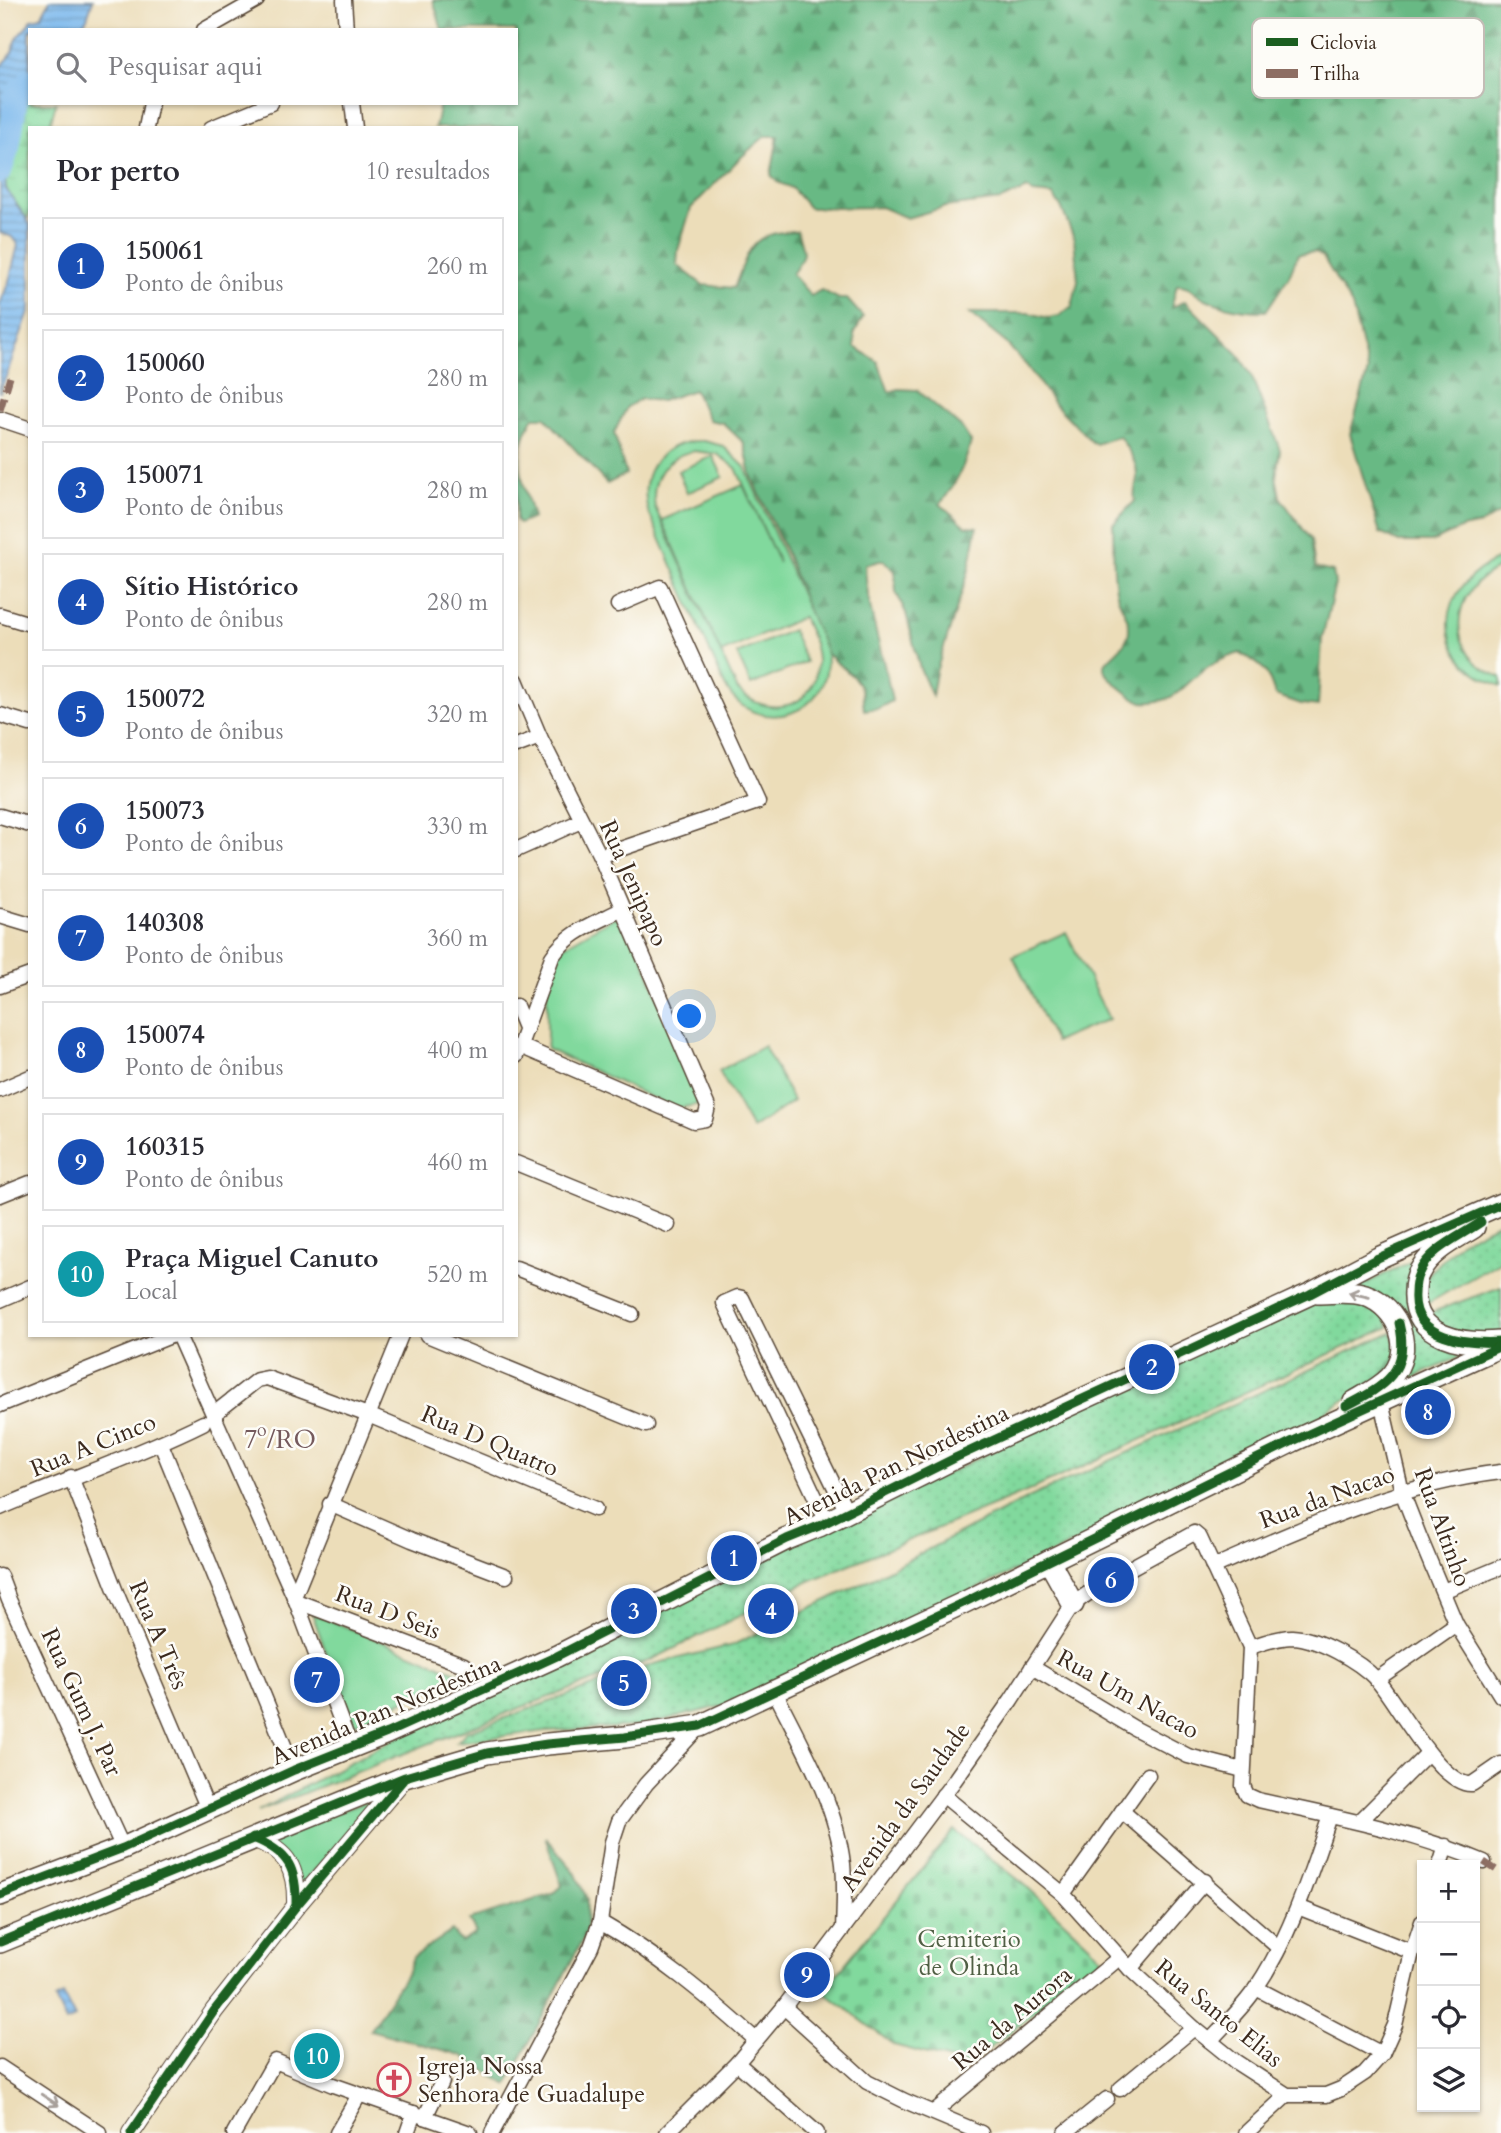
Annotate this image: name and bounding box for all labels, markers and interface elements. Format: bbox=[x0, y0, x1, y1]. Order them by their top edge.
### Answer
legend bbox=[1252, 18, 1484, 98]
search box bbox=[28, 28, 518, 105]
text: Ciclovia bbox=[1310, 30, 1377, 56]
icon: search bbox=[52, 48, 90, 86]
text: Pesquisar aqui bbox=[108, 49, 263, 84]
text: Trilha bbox=[1310, 61, 1360, 87]
text: Por perto bbox=[56, 151, 180, 192]
text: 10 resultados bbox=[366, 156, 490, 187]
text: 150061 bbox=[125, 233, 205, 268]
text: 1 bbox=[75, 251, 87, 282]
text: 260 m bbox=[427, 251, 488, 282]
text: Ponto de ônibus bbox=[125, 268, 283, 299]
text: 150060 bbox=[125, 345, 205, 380]
text: 2 bbox=[75, 363, 87, 394]
text: 280 m bbox=[427, 363, 488, 394]
text: Ponto de ônibus bbox=[125, 380, 283, 411]
text: 150071 bbox=[125, 457, 205, 492]
text: 3 bbox=[75, 475, 87, 506]
text: 280 m bbox=[427, 475, 488, 506]
text: Ponto de ônibus bbox=[125, 492, 283, 523]
text: Sítio Histórico bbox=[125, 569, 298, 604]
text: 4 bbox=[75, 587, 87, 618]
text: 280 m bbox=[427, 587, 488, 618]
text: Ponto de ônibus bbox=[125, 604, 283, 635]
text: 150072 bbox=[125, 681, 205, 716]
text: 5 bbox=[75, 699, 87, 730]
text: 320 m bbox=[427, 699, 488, 730]
text: Ponto de ônibus bbox=[125, 716, 283, 747]
text: 150073 bbox=[125, 793, 205, 828]
text: 6 bbox=[75, 811, 87, 842]
text: 330 m bbox=[427, 811, 488, 842]
street label: Rua Jenipapo bbox=[591, 815, 676, 952]
text: Ponto de ônibus bbox=[125, 828, 283, 859]
text: 140308 bbox=[125, 905, 205, 940]
text: 7 bbox=[75, 923, 87, 954]
text: 360 m bbox=[427, 923, 488, 954]
text: Ponto de ônibus bbox=[125, 940, 283, 971]
your location bbox=[672, 999, 706, 1033]
text: 150074 bbox=[125, 1017, 205, 1052]
text: 8 bbox=[75, 1035, 87, 1066]
text: 400 m bbox=[427, 1035, 488, 1066]
text: Ponto de ônibus bbox=[125, 1052, 283, 1083]
text: 160315 bbox=[125, 1129, 205, 1164]
text: 9 bbox=[75, 1147, 87, 1178]
text: 460 m bbox=[427, 1147, 488, 1178]
text: Ponto de ônibus bbox=[125, 1164, 283, 1195]
text: Praça Miguel Canuto bbox=[125, 1241, 378, 1276]
text: 10 bbox=[69, 1259, 93, 1290]
text: 520 m bbox=[427, 1259, 488, 1290]
text: Local bbox=[125, 1276, 178, 1307]
one-way arrow bbox=[1348, 1288, 1371, 1301]
pin: 2 bbox=[1129, 1341, 1175, 1393]
pin: 8 bbox=[1405, 1386, 1451, 1438]
street label: Avenida Pan Nordestina bbox=[778, 1396, 1015, 1534]
street label: Rua D Quatro bbox=[416, 1398, 564, 1485]
street label: Rua A Cinco bbox=[25, 1405, 161, 1486]
district label: 7º/RO bbox=[244, 1422, 316, 1457]
street label: Rua da Nacao bbox=[1255, 1458, 1399, 1537]
street label: Rua Altinho bbox=[1406, 1463, 1479, 1591]
pin: 1 bbox=[711, 1532, 757, 1584]
pin: 6 bbox=[1088, 1554, 1134, 1606]
street label: Rua A Três bbox=[121, 1576, 196, 1695]
street label: Rua D Seis bbox=[330, 1577, 445, 1648]
pin: 3 bbox=[611, 1585, 657, 1637]
pin: 4 bbox=[748, 1585, 794, 1637]
street label: Rua Gum J. Par bbox=[33, 1623, 130, 1782]
street label: Rua Um Nacao bbox=[1051, 1642, 1205, 1747]
street label: Avenida Pan Nordestina bbox=[266, 1647, 507, 1774]
pin: 7 bbox=[294, 1654, 340, 1706]
pin: 5 bbox=[601, 1657, 647, 1709]
street label: Avenida da Saudade bbox=[833, 1716, 978, 1899]
map controls bbox=[1417, 1860, 1480, 2112]
button: + bbox=[1417, 1860, 1480, 1923]
park label: Cemiterio de Olinda bbox=[917, 1923, 1021, 1984]
button: − bbox=[1417, 1923, 1480, 1986]
pin: 9 bbox=[784, 1949, 830, 2001]
street label: Rua Santo Elias bbox=[1148, 1952, 1290, 2075]
street label: Rua da Aurora bbox=[945, 1958, 1080, 2078]
button: locate bbox=[1417, 1986, 1480, 2049]
pin: 10 bbox=[294, 2030, 340, 2082]
button: layers bbox=[1417, 2049, 1480, 2112]
place label: Igreja Nossa Senhora de Guadalupe bbox=[418, 2050, 645, 2111]
church icon: Igreja Nossa Senhora de Guadalupe bbox=[375, 2061, 413, 2099]
one-way arrow bbox=[40, 2093, 59, 2108]

